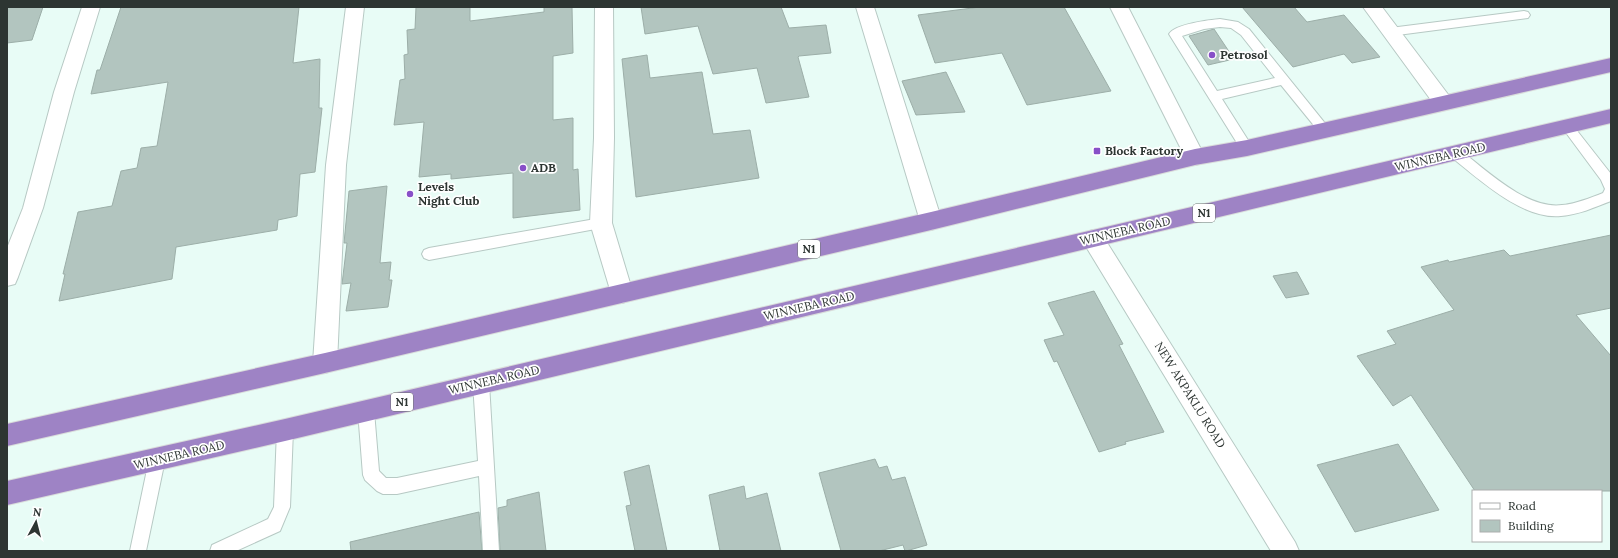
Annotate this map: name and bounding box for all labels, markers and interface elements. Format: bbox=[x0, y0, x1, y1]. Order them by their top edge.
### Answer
place label: Petrosol bbox=[1220, 47, 1268, 62]
marker: Petrosol bbox=[1207, 50, 1217, 60]
street label: WINNEBA ROAD bbox=[1393, 139, 1487, 174]
place label: Block Factory bbox=[1105, 143, 1183, 158]
marker: Block Factory bbox=[1092, 146, 1102, 156]
place label: ADB bbox=[531, 160, 556, 175]
marker: ADB bbox=[518, 163, 528, 173]
place label: Levels Night Club bbox=[418, 179, 479, 208]
marker: Levels Night Club bbox=[405, 189, 415, 199]
road number: N1 bbox=[1193, 204, 1215, 222]
street label: WINNEBA ROAD bbox=[1078, 213, 1172, 248]
road number: N1 bbox=[798, 240, 820, 258]
street label: WINNEBA ROAD bbox=[762, 288, 856, 323]
street label: NEW AKPAKLU ROAD bbox=[1152, 339, 1229, 451]
street label: WINNEBA ROAD bbox=[447, 362, 541, 397]
road number: N1 bbox=[391, 393, 413, 411]
street label: WINNEBA ROAD bbox=[132, 437, 226, 472]
legend bbox=[1472, 490, 1602, 542]
text: Road bbox=[1508, 498, 1536, 513]
north arrow bbox=[16, 502, 56, 542]
text: N bbox=[32, 505, 43, 520]
text: Building bbox=[1508, 518, 1554, 533]

